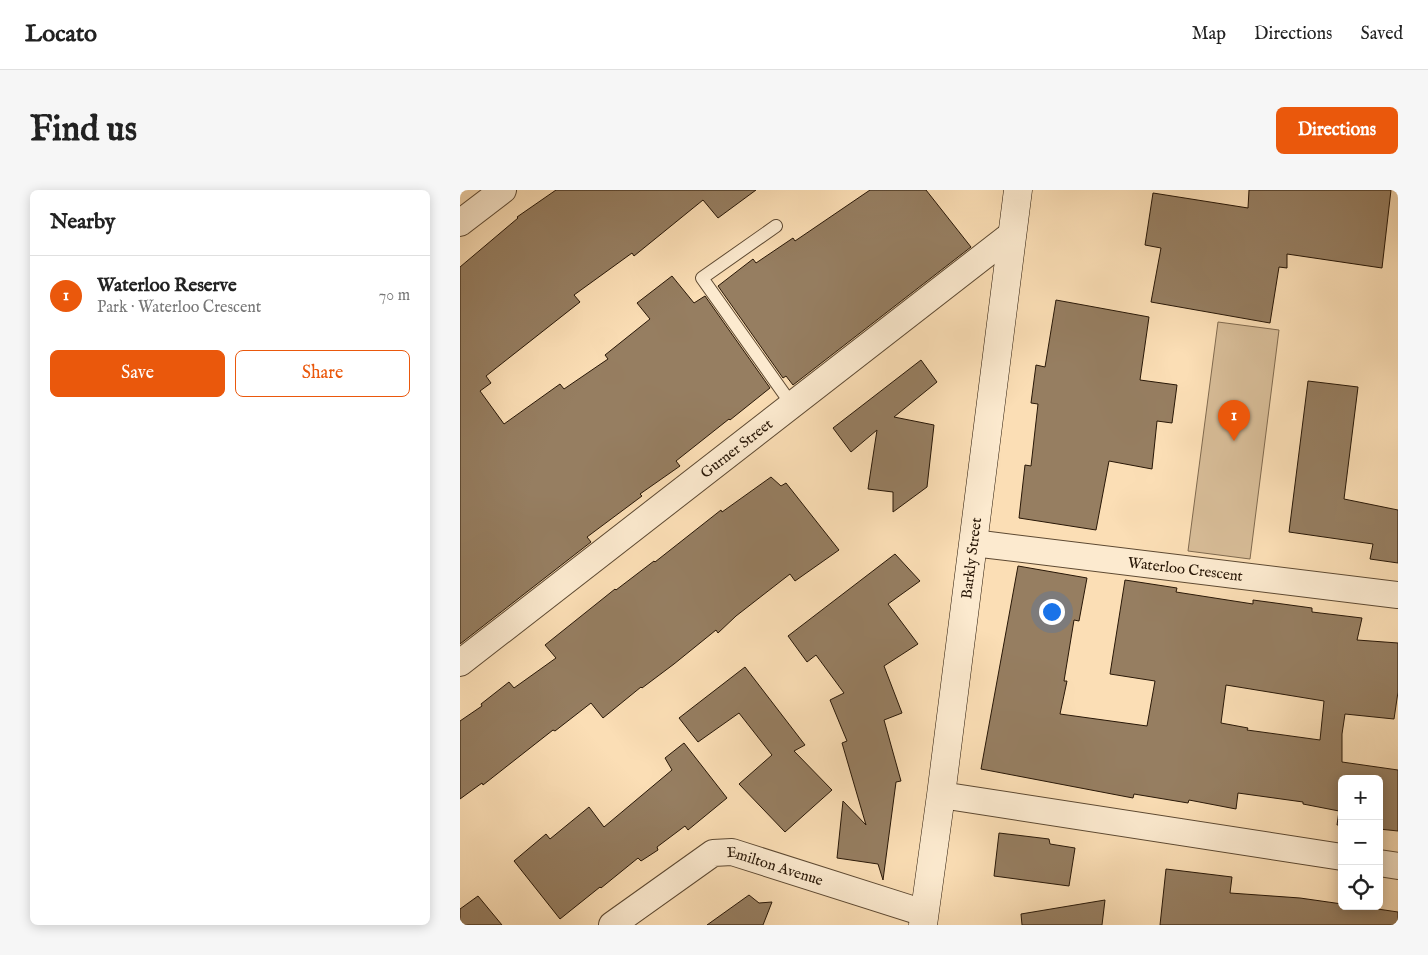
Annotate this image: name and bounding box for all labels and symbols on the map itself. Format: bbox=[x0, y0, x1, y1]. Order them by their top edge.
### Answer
pin: 1 bbox=[1218, 400, 1250, 441]
street label: Gurner Street bbox=[696, 414, 776, 482]
street label: Barkly Street bbox=[957, 516, 986, 600]
street label: Waterloo Crescent bbox=[1127, 553, 1244, 585]
your location bbox=[1039, 599, 1065, 625]
street label: Emilton Avenue bbox=[726, 842, 826, 890]

